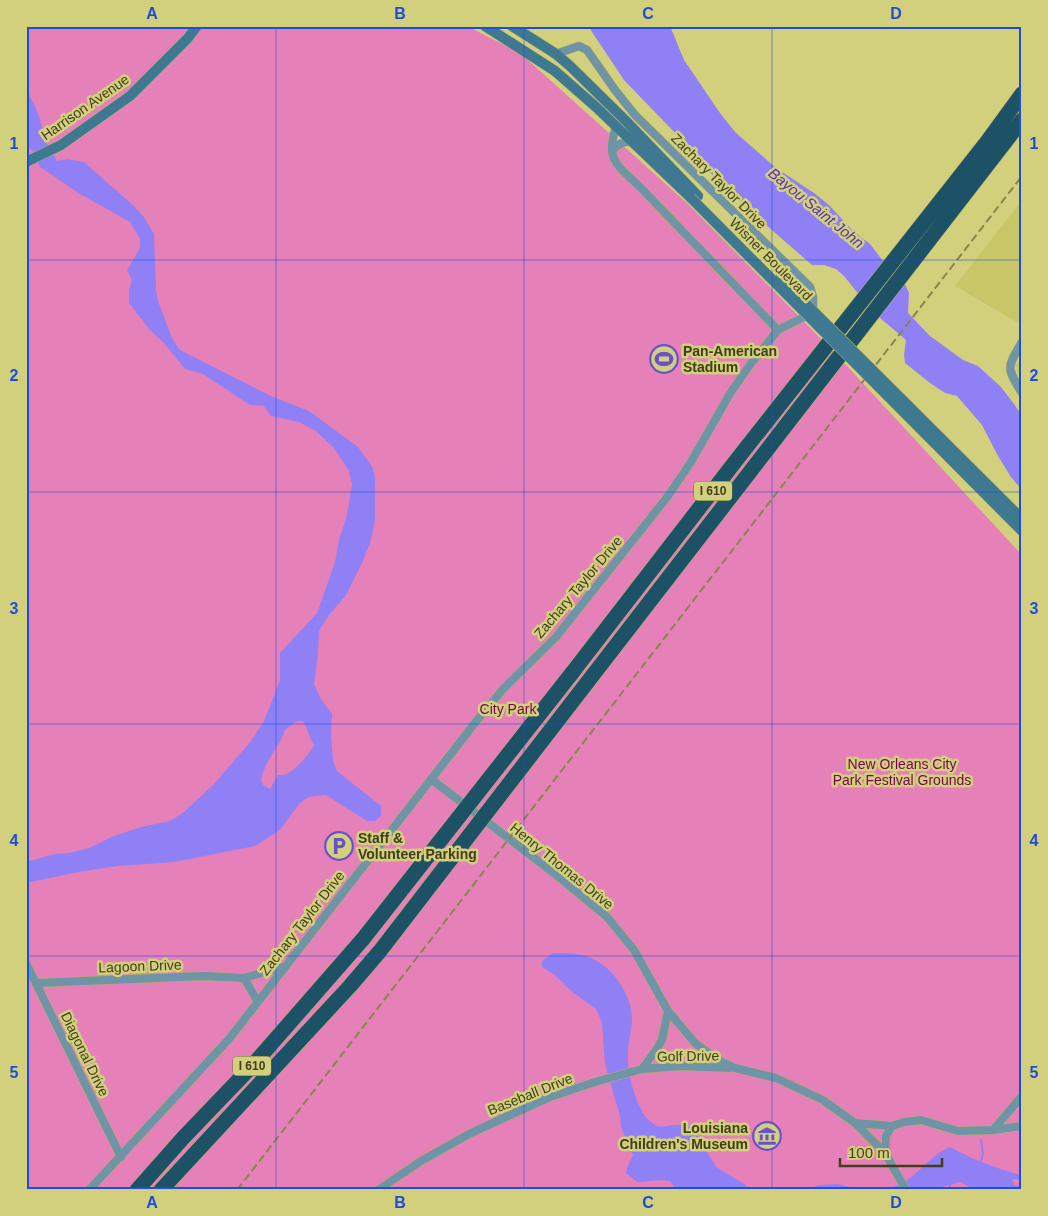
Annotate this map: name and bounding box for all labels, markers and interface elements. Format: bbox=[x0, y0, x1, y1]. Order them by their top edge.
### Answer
text: A bbox=[146, 5, 158, 22]
text: B bbox=[394, 5, 406, 22]
text: C bbox=[642, 5, 654, 22]
text: D bbox=[890, 5, 902, 22]
street label: Harrison Avenue bbox=[38, 71, 132, 143]
street label: Zachary Taylor Drive bbox=[668, 130, 770, 232]
text: 1 bbox=[10, 135, 19, 152]
text: 1 bbox=[1030, 135, 1039, 152]
water label: Bayou Saint John bbox=[765, 164, 867, 251]
street label: Wisner Boulevard bbox=[726, 214, 816, 304]
place label: Pan-American Stadium bbox=[683, 343, 777, 375]
sports icon: Pan-American Stadium bbox=[649, 344, 679, 374]
text: 2 bbox=[10, 367, 19, 384]
text: 2 bbox=[1030, 367, 1039, 384]
road number: I 610 bbox=[694, 482, 732, 501]
street label: Zachary Taylor Drive bbox=[531, 533, 625, 641]
text: 3 bbox=[10, 600, 19, 617]
text: 3 bbox=[1030, 600, 1039, 617]
park label: City Park bbox=[480, 701, 537, 717]
park label: New Orleans City Park Festival Grounds bbox=[833, 756, 971, 788]
street label: Henry Thomas Drive bbox=[507, 819, 617, 913]
place label: Staff & Volunteer Parking bbox=[358, 830, 477, 862]
parking icon: Staff & Volunteer Parking bbox=[324, 831, 354, 861]
text: 4 bbox=[10, 832, 19, 849]
text: 4 bbox=[1030, 832, 1039, 849]
street label: Zachary Taylor Drive bbox=[256, 867, 348, 978]
street label: Lagoon Drive bbox=[98, 957, 182, 975]
street label: Diagonal Drive bbox=[58, 1009, 112, 1099]
street label: Golf Drive bbox=[657, 1047, 719, 1065]
road number: I 610 bbox=[233, 1056, 271, 1076]
text: 5 bbox=[10, 1064, 19, 1081]
text: 5 bbox=[1030, 1064, 1039, 1081]
street label: Baseball Drive bbox=[485, 1070, 575, 1118]
place label: Louisiana Children's Museum bbox=[619, 1120, 748, 1152]
museum icon: Louisiana Children's Museum bbox=[752, 1121, 782, 1151]
scale bar bbox=[840, 1136, 943, 1168]
text: 100 m bbox=[848, 1144, 890, 1161]
text: A bbox=[146, 1194, 158, 1211]
text: B bbox=[394, 1194, 406, 1211]
text: C bbox=[642, 1194, 654, 1211]
text: D bbox=[890, 1194, 902, 1211]

